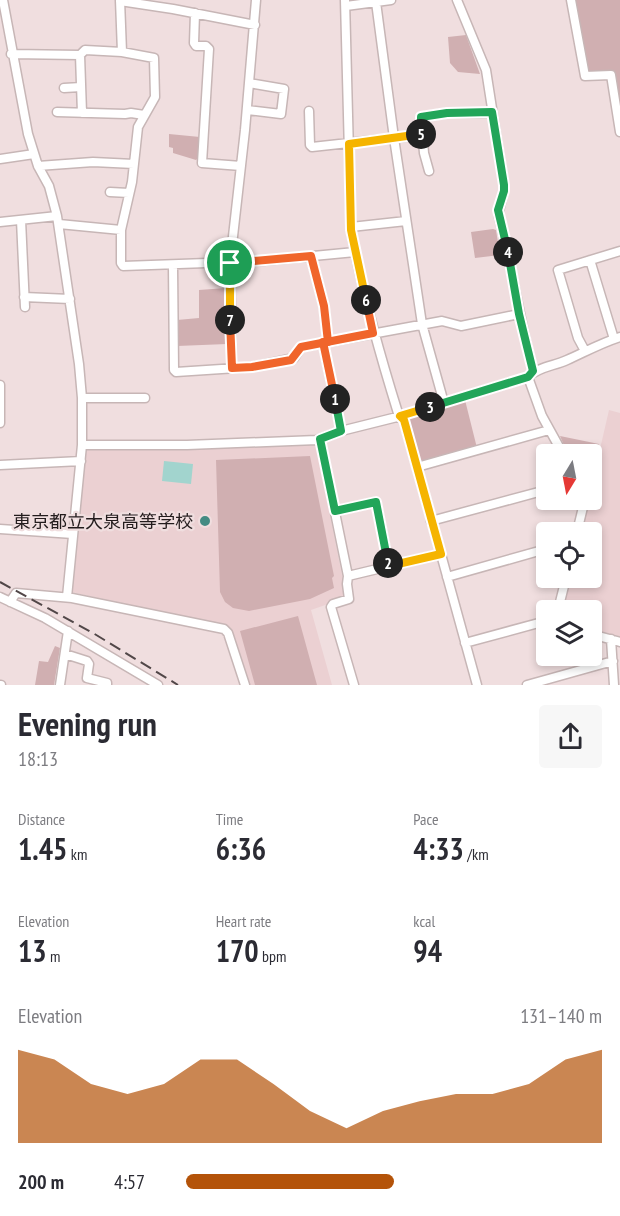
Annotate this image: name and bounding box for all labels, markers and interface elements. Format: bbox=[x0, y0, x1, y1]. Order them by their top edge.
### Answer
pin: 5 bbox=[406, 119, 436, 149]
text: 5 bbox=[417, 124, 425, 144]
pin bbox=[204, 237, 255, 288]
pin: 4 bbox=[493, 237, 523, 267]
text: 4 bbox=[504, 242, 512, 262]
icon: arrive bbox=[213, 246, 246, 279]
pin: 6 bbox=[351, 285, 381, 315]
text: 6 bbox=[362, 290, 370, 310]
pin: 7 bbox=[215, 305, 245, 335]
text: 7 bbox=[226, 310, 234, 330]
pin: 1 bbox=[320, 384, 350, 414]
text: 1 bbox=[331, 389, 339, 409]
pin: 3 bbox=[415, 392, 445, 422]
text: 3 bbox=[426, 397, 434, 417]
north arrow bbox=[536, 444, 602, 510]
map controls bbox=[536, 444, 602, 666]
place label: 東京都立大泉高等学校 bbox=[13, 510, 193, 533]
marker: 東京都立大泉高等学校 bbox=[198, 514, 212, 528]
button: locate bbox=[536, 522, 602, 588]
pin: 2 bbox=[373, 548, 403, 578]
text: 2 bbox=[384, 553, 392, 573]
button: layers bbox=[536, 600, 602, 666]
text: Evening run bbox=[18, 702, 157, 745]
button: share bbox=[539, 705, 602, 768]
text: 18:13 bbox=[18, 746, 58, 772]
text: Distance bbox=[18, 809, 65, 829]
text: Time bbox=[216, 809, 243, 829]
text: Pace bbox=[413, 809, 439, 829]
text: 1.45 bbox=[18, 829, 67, 868]
text: 6:36 bbox=[216, 829, 266, 868]
text: 4:33 bbox=[413, 829, 464, 868]
text: km bbox=[67, 844, 87, 864]
text: /km bbox=[464, 844, 489, 864]
text: Elevation bbox=[18, 911, 69, 931]
text: Heart rate bbox=[216, 911, 271, 931]
text: kcal bbox=[413, 911, 435, 931]
text: 13 bbox=[18, 931, 47, 970]
text: 170 bbox=[216, 931, 259, 970]
text: 94 bbox=[413, 931, 442, 970]
text: m bbox=[47, 946, 61, 966]
text: bpm bbox=[259, 946, 286, 966]
text: Elevation bbox=[18, 1003, 82, 1029]
text: 131–140 m bbox=[520, 1003, 602, 1029]
text: 200 m bbox=[18, 1169, 64, 1195]
text: 4:57 bbox=[114, 1169, 145, 1195]

